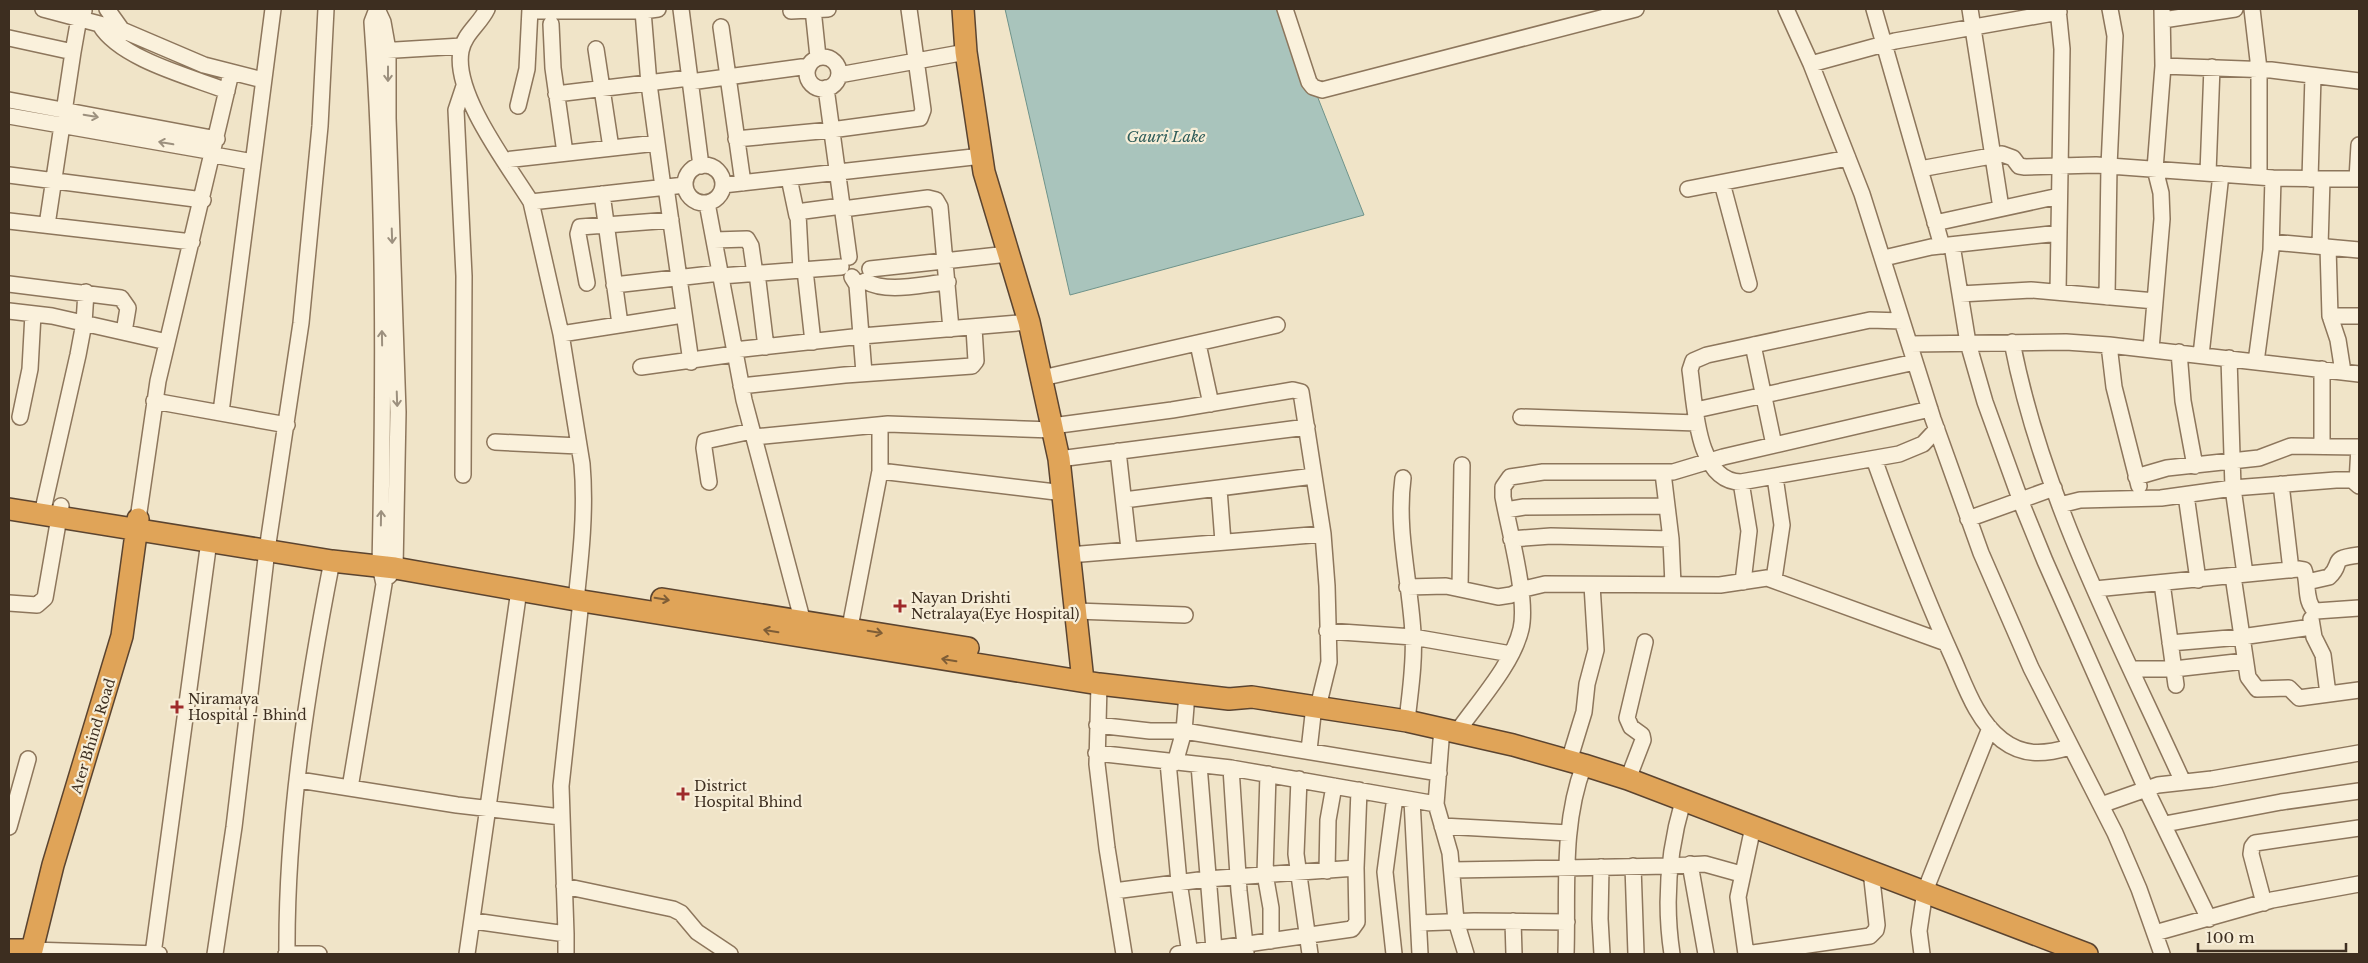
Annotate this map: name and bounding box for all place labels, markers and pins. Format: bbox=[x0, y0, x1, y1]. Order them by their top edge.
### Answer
place label: Nayan Drishti Netralaya(Eye Hospital) bbox=[911, 589, 1079, 623]
marker: Nayan Drishti Netralaya(Eye Hospital) bbox=[893, 599, 907, 613]
place label: Niramaya Hospital - Bhind bbox=[188, 690, 307, 724]
marker: Niramaya Hospital - Bhind bbox=[170, 700, 184, 714]
place label: District Hospital Bhind bbox=[694, 777, 803, 811]
marker: District Hospital Bhind bbox=[676, 787, 690, 801]

